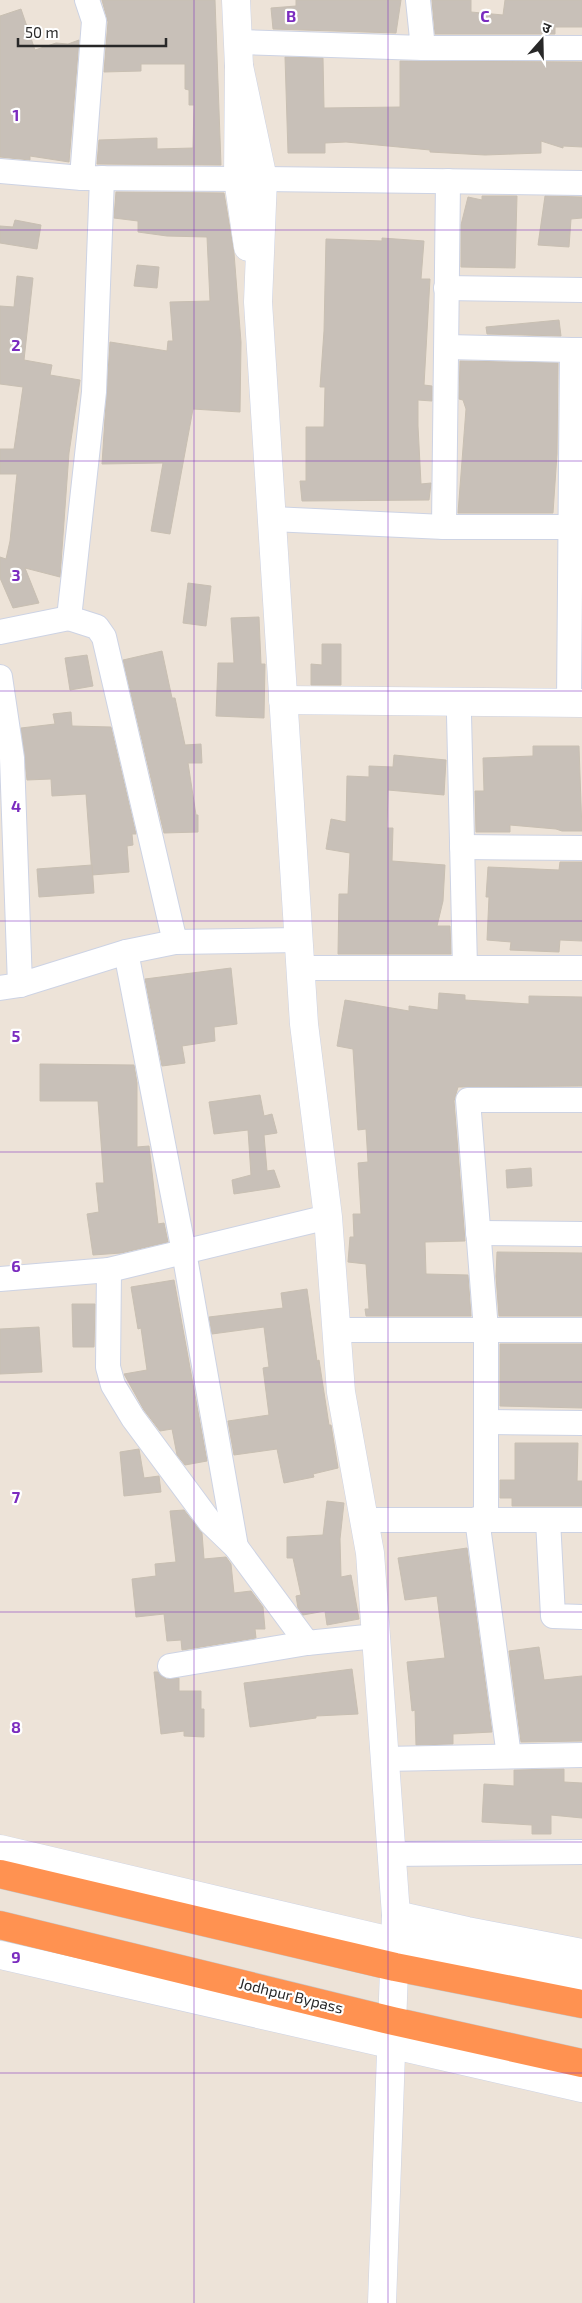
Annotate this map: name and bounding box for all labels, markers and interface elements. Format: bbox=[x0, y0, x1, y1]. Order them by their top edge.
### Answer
text: B bbox=[286, 6, 296, 25]
text: C bbox=[480, 6, 490, 25]
scale bar bbox=[18, 15, 165, 47]
north arrow bbox=[517, 15, 567, 65]
text: उ bbox=[540, 18, 554, 37]
text: 50 m bbox=[25, 23, 59, 41]
text: 1 bbox=[13, 105, 19, 124]
text: 2 bbox=[11, 335, 21, 354]
text: 3 bbox=[11, 565, 21, 584]
text: 4 bbox=[11, 796, 21, 815]
text: 5 bbox=[12, 1026, 21, 1045]
text: 6 bbox=[11, 1256, 21, 1275]
text: 7 bbox=[12, 1487, 21, 1506]
text: 8 bbox=[11, 1717, 21, 1736]
text: 9 bbox=[11, 1947, 21, 1966]
street label: Jodhpur Bypass bbox=[237, 1973, 345, 2017]

